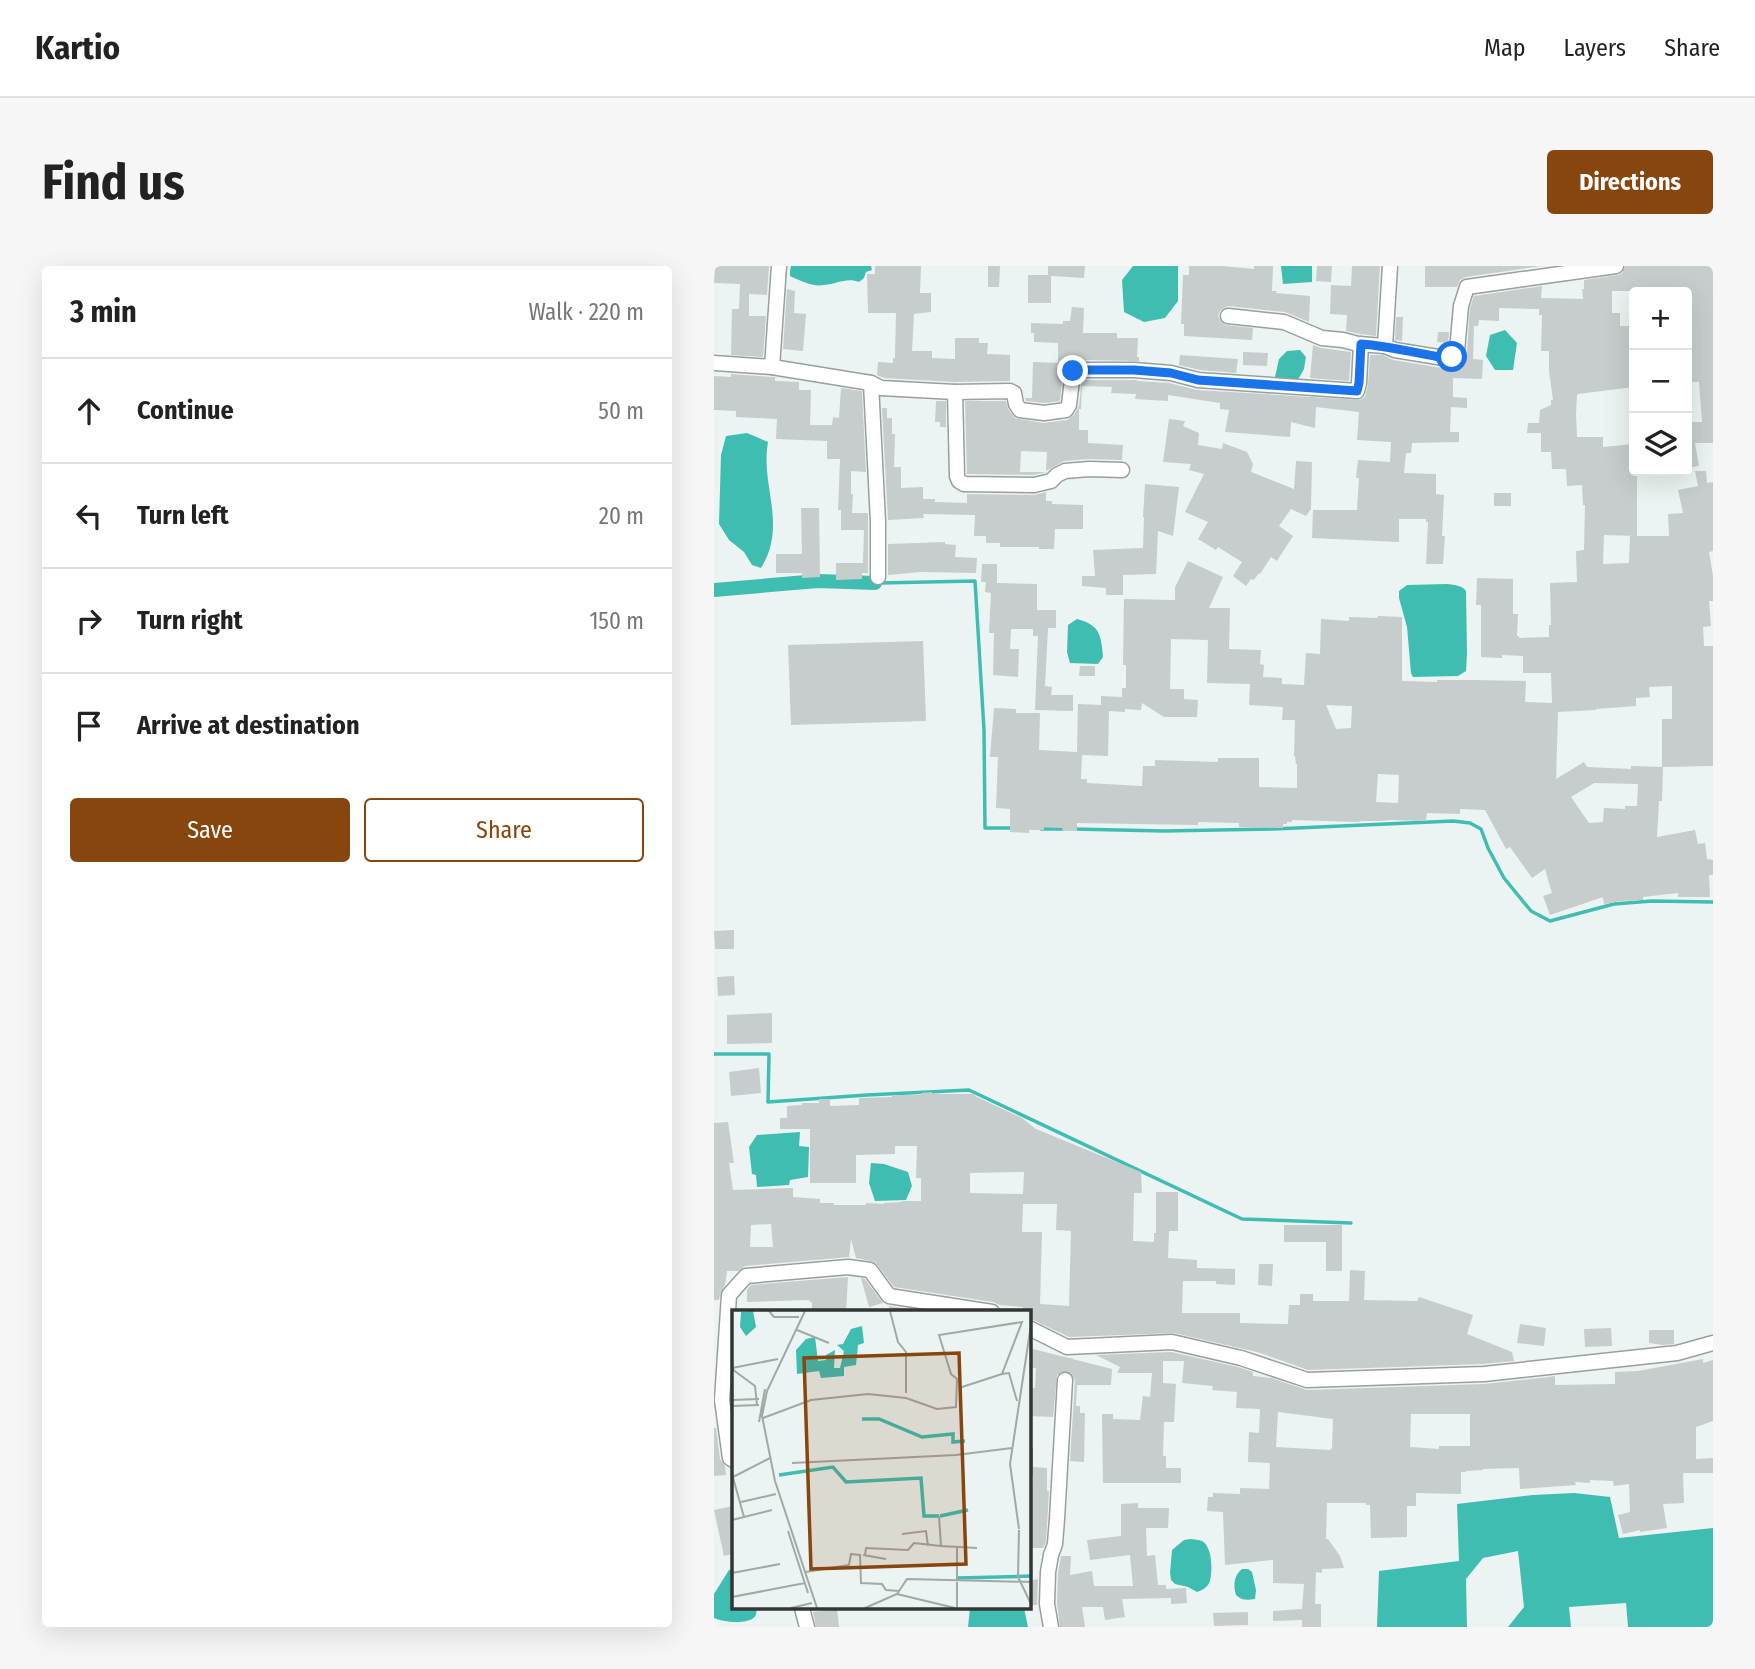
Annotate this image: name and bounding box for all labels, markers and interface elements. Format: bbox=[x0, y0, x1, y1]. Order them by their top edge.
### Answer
text: Kartio bbox=[35, 28, 120, 68]
text: Map bbox=[1484, 34, 1526, 62]
text: Layers bbox=[1564, 34, 1626, 62]
text: Share bbox=[1664, 34, 1720, 62]
button: Directions bbox=[1547, 150, 1713, 214]
text: Find us bbox=[42, 153, 185, 212]
map controls bbox=[1629, 287, 1692, 476]
button: + bbox=[1629, 287, 1692, 350]
text: 3 min bbox=[70, 294, 137, 330]
text: Walk · 220 m bbox=[529, 298, 644, 326]
route start bbox=[1436, 341, 1467, 372]
button: − bbox=[1629, 350, 1692, 413]
route end bbox=[1057, 355, 1088, 386]
icon: ahead bbox=[70, 392, 108, 430]
text: Continue bbox=[137, 395, 234, 426]
text: 50 m bbox=[598, 397, 644, 425]
button: layers bbox=[1629, 413, 1692, 476]
icon: left bbox=[70, 497, 108, 535]
text: Turn left bbox=[137, 500, 229, 531]
text: 20 m bbox=[599, 502, 644, 530]
icon: right bbox=[70, 602, 108, 640]
text: Turn right bbox=[137, 605, 243, 636]
text: 150 m bbox=[589, 607, 644, 635]
icon: arrive bbox=[70, 707, 108, 745]
text: Arrive at destination bbox=[137, 710, 360, 741]
button: Save bbox=[70, 798, 350, 862]
button: Share bbox=[364, 798, 644, 862]
inset map bbox=[732, 1310, 1031, 1610]

